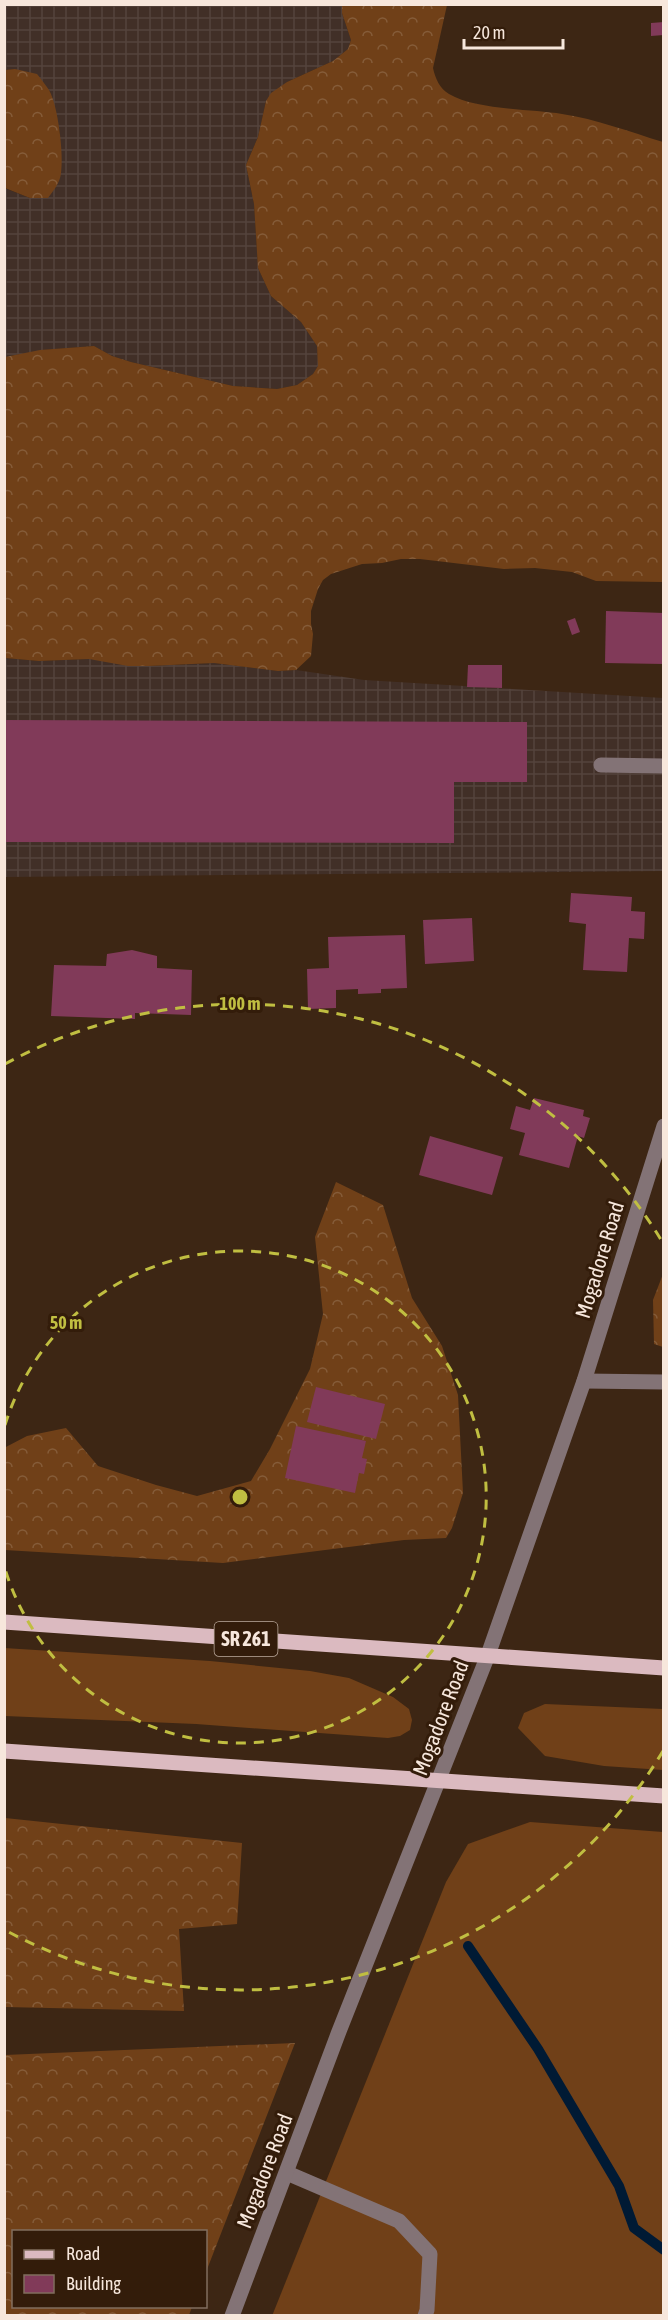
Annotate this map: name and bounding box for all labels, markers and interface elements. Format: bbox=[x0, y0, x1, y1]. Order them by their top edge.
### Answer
scale bar bbox=[464, 12, 563, 50]
text: 20 m bbox=[473, 22, 505, 43]
text: 100 m bbox=[220, 993, 260, 1014]
street label: Mogadore Road bbox=[570, 1198, 628, 1321]
text: 50 m bbox=[50, 1312, 82, 1333]
centre of rings bbox=[230, 1487, 250, 1507]
road number: SR 261 bbox=[214, 1622, 278, 1656]
street label: Mogadore Road bbox=[407, 1657, 473, 1778]
street label: Mogadore Road bbox=[231, 2110, 297, 2231]
legend bbox=[12, 2230, 207, 2308]
text: Road bbox=[66, 2243, 100, 2264]
text: Building bbox=[66, 2273, 121, 2294]

